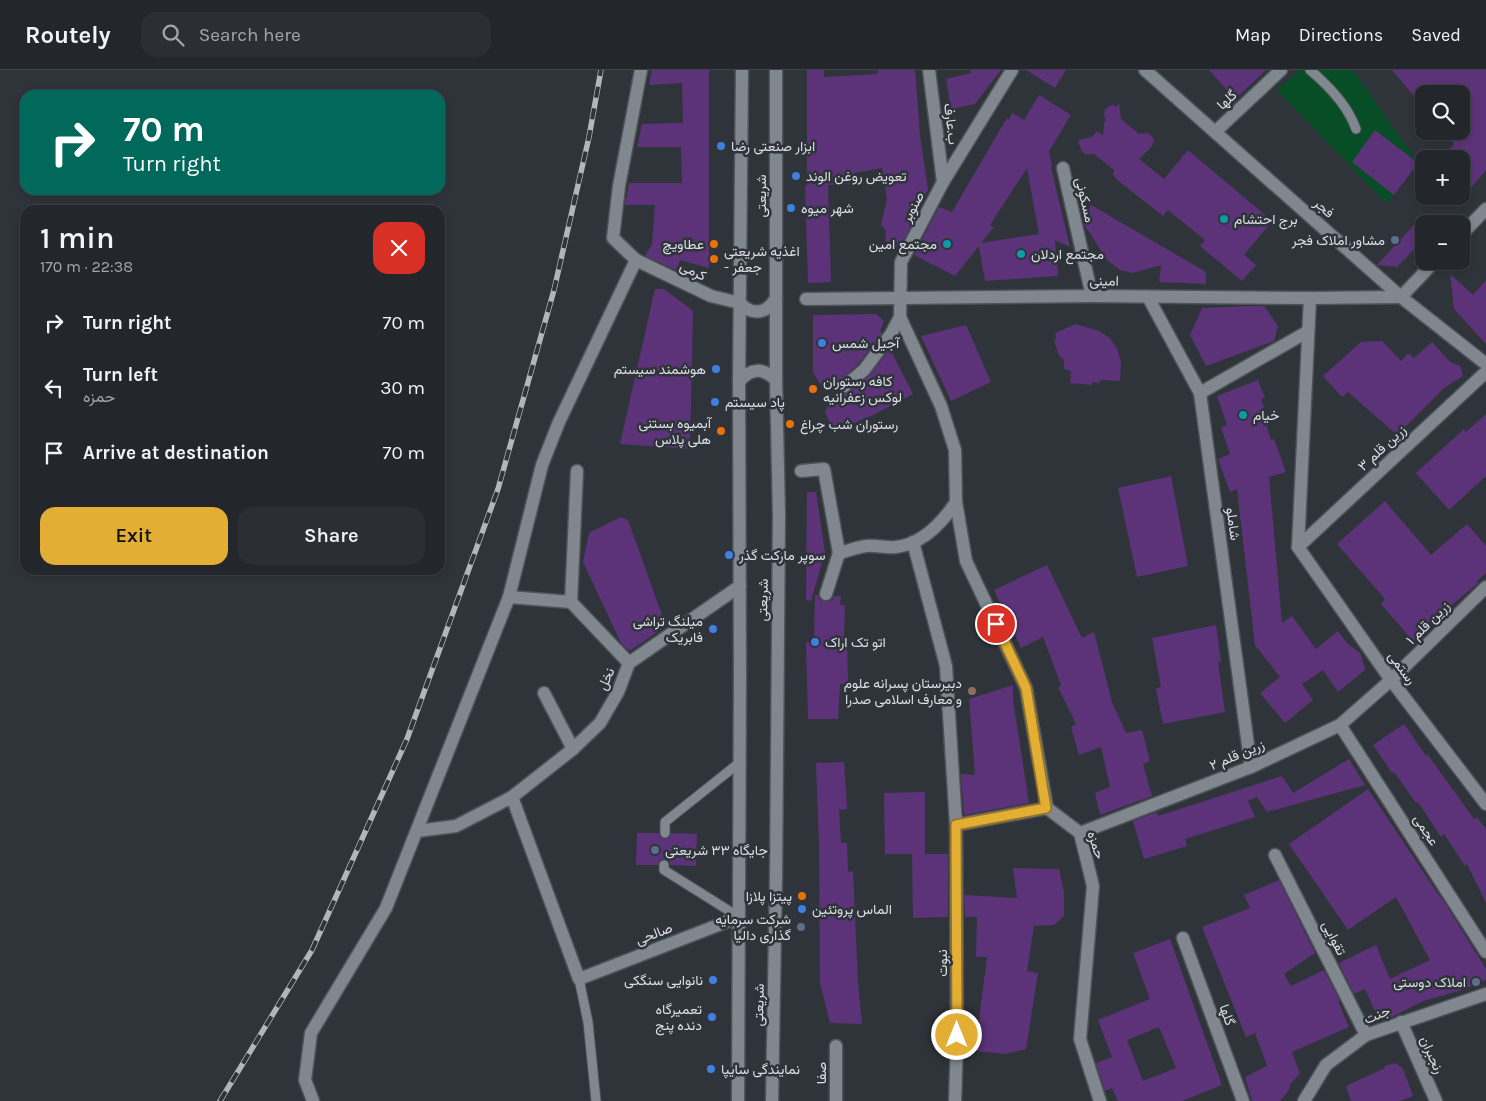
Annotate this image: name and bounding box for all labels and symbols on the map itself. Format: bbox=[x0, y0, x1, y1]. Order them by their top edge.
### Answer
street label: گلها bbox=[1213, 87, 1241, 113]
street label: ب.عارف bbox=[940, 102, 962, 146]
place label: ابزار صنعتی رضا bbox=[731, 138, 815, 155]
marker: ابزار صنعتی رضا bbox=[715, 140, 727, 152]
place label: تعویض روغن الوند bbox=[806, 168, 906, 185]
marker: تعویض روغن الوند bbox=[790, 170, 802, 182]
street label: شریعتی bbox=[753, 175, 770, 217]
street label: مسکونی bbox=[1072, 176, 1098, 224]
street label: صنوبر bbox=[897, 189, 928, 226]
street label: فجر bbox=[1310, 194, 1338, 221]
place label: شهر میوه bbox=[801, 200, 854, 217]
marker: شهر میوه bbox=[785, 202, 797, 214]
place label: برج احتشام bbox=[1234, 211, 1298, 230]
marker: برج احتشام bbox=[1218, 213, 1230, 225]
place label: مشاور املاک فجر bbox=[1291, 232, 1385, 249]
marker: مشاور املاک فجر bbox=[1389, 234, 1401, 246]
place label: عطاویچ bbox=[663, 236, 704, 255]
place label: مجتمع امین bbox=[869, 236, 937, 255]
marker: عطاویچ bbox=[708, 238, 720, 250]
marker: مجتمع امین bbox=[941, 238, 953, 250]
place label: اغذیه شریعتی - جعفر bbox=[724, 243, 800, 276]
place label: مجتمع اردلان bbox=[1031, 246, 1104, 265]
marker: مجتمع اردلان bbox=[1015, 248, 1027, 260]
marker: اغذیه شریعتی - جعفر bbox=[708, 253, 720, 265]
street label: کرمی bbox=[677, 257, 709, 285]
street label: امینی bbox=[1089, 272, 1119, 290]
place label: آجیل شمس bbox=[832, 335, 901, 352]
marker: آجیل شمس bbox=[816, 337, 828, 349]
place label: هوشمند سیستم bbox=[614, 361, 706, 378]
marker: هوشمند سیستم bbox=[710, 363, 722, 375]
place label: کافه رستوران لوکس زعفرانیه bbox=[823, 373, 902, 406]
marker: کافه رستوران لوکس زعفرانیه bbox=[807, 383, 819, 395]
place label: پاد سیستم bbox=[725, 394, 785, 412]
marker: پاد سیستم bbox=[709, 396, 721, 408]
place label: خیام bbox=[1253, 407, 1279, 424]
marker: خیام bbox=[1237, 409, 1249, 421]
place label: آبمیوه بستنی هلی پلاس bbox=[639, 415, 713, 449]
place label: رستوران شب چراغ bbox=[800, 416, 899, 435]
marker: رستوران شب چراغ bbox=[784, 418, 796, 430]
street label: زرین قلم ۳ bbox=[1354, 421, 1410, 475]
marker: آبمیوه بستنی هلی پلاس bbox=[715, 425, 727, 437]
street label: شاملو bbox=[1222, 507, 1244, 541]
place label: سوپر مارکت گذر bbox=[738, 547, 825, 565]
marker: سوپر مارکت گذر bbox=[723, 549, 735, 561]
street label: شریعتی bbox=[754, 578, 772, 622]
street label: زرین قلم ۱ bbox=[1403, 597, 1454, 648]
pin bbox=[975, 603, 1017, 645]
place label: میلنگ تراشی فابریک bbox=[633, 613, 703, 646]
marker: میلنگ تراشی فابریک bbox=[707, 623, 719, 635]
place label: اتو تک اراک bbox=[825, 634, 886, 651]
marker: اتو تک اراک bbox=[809, 636, 821, 648]
street label: رستمی bbox=[1384, 648, 1420, 688]
street label: نخل bbox=[594, 665, 618, 693]
place label: دبیرستان پسرانه علوم و معارف اسلامی صدرا bbox=[844, 675, 962, 708]
marker: دبیرستان پسرانه علوم و معارف اسلامی صدرا bbox=[966, 685, 978, 697]
street label: زرین قلم ۲ bbox=[1207, 736, 1267, 774]
street label: عجمی bbox=[1410, 811, 1442, 849]
street label: حمزه bbox=[1084, 829, 1108, 861]
place label: جایگاه ۳۳ شریعتی bbox=[665, 842, 768, 859]
marker: جایگاه ۳۳ شریعتی bbox=[649, 844, 661, 856]
place label: پیتزا پلازا bbox=[746, 888, 792, 906]
marker: پیتزا پلازا bbox=[796, 890, 808, 902]
place label: الماس پروتئین bbox=[812, 901, 892, 919]
marker: الماس پروتئین bbox=[796, 903, 808, 915]
place label: شرکت سرمایه گذاری دالیا bbox=[715, 911, 791, 944]
street label: تقوایی bbox=[1318, 918, 1350, 958]
street label: صالحی bbox=[633, 919, 675, 949]
marker: شرکت سرمایه گذاری دالیا bbox=[795, 921, 807, 933]
street label: نبوت bbox=[934, 949, 951, 977]
place label: نانوایی سنگکی bbox=[624, 972, 703, 989]
marker: نانوایی سنگکی bbox=[707, 974, 719, 986]
place label: املاک دوستی bbox=[1393, 974, 1466, 991]
marker: املاک دوستی bbox=[1470, 976, 1482, 988]
street label: شریعتی bbox=[750, 983, 768, 1027]
place label: تعمیرگاه دنده پنج bbox=[655, 1001, 702, 1036]
street label: گلها bbox=[1215, 1002, 1239, 1028]
street label: جنت bbox=[1361, 1002, 1393, 1028]
position arrow bbox=[930, 1008, 982, 1060]
marker: تعمیرگاه دنده پنج bbox=[706, 1011, 718, 1023]
street label: رنجبران bbox=[1416, 1034, 1448, 1077]
place label: نمایندگی سایپا bbox=[721, 1061, 800, 1079]
street label: صفا bbox=[813, 1062, 830, 1084]
marker: نمایندگی سایپا bbox=[705, 1063, 717, 1075]

